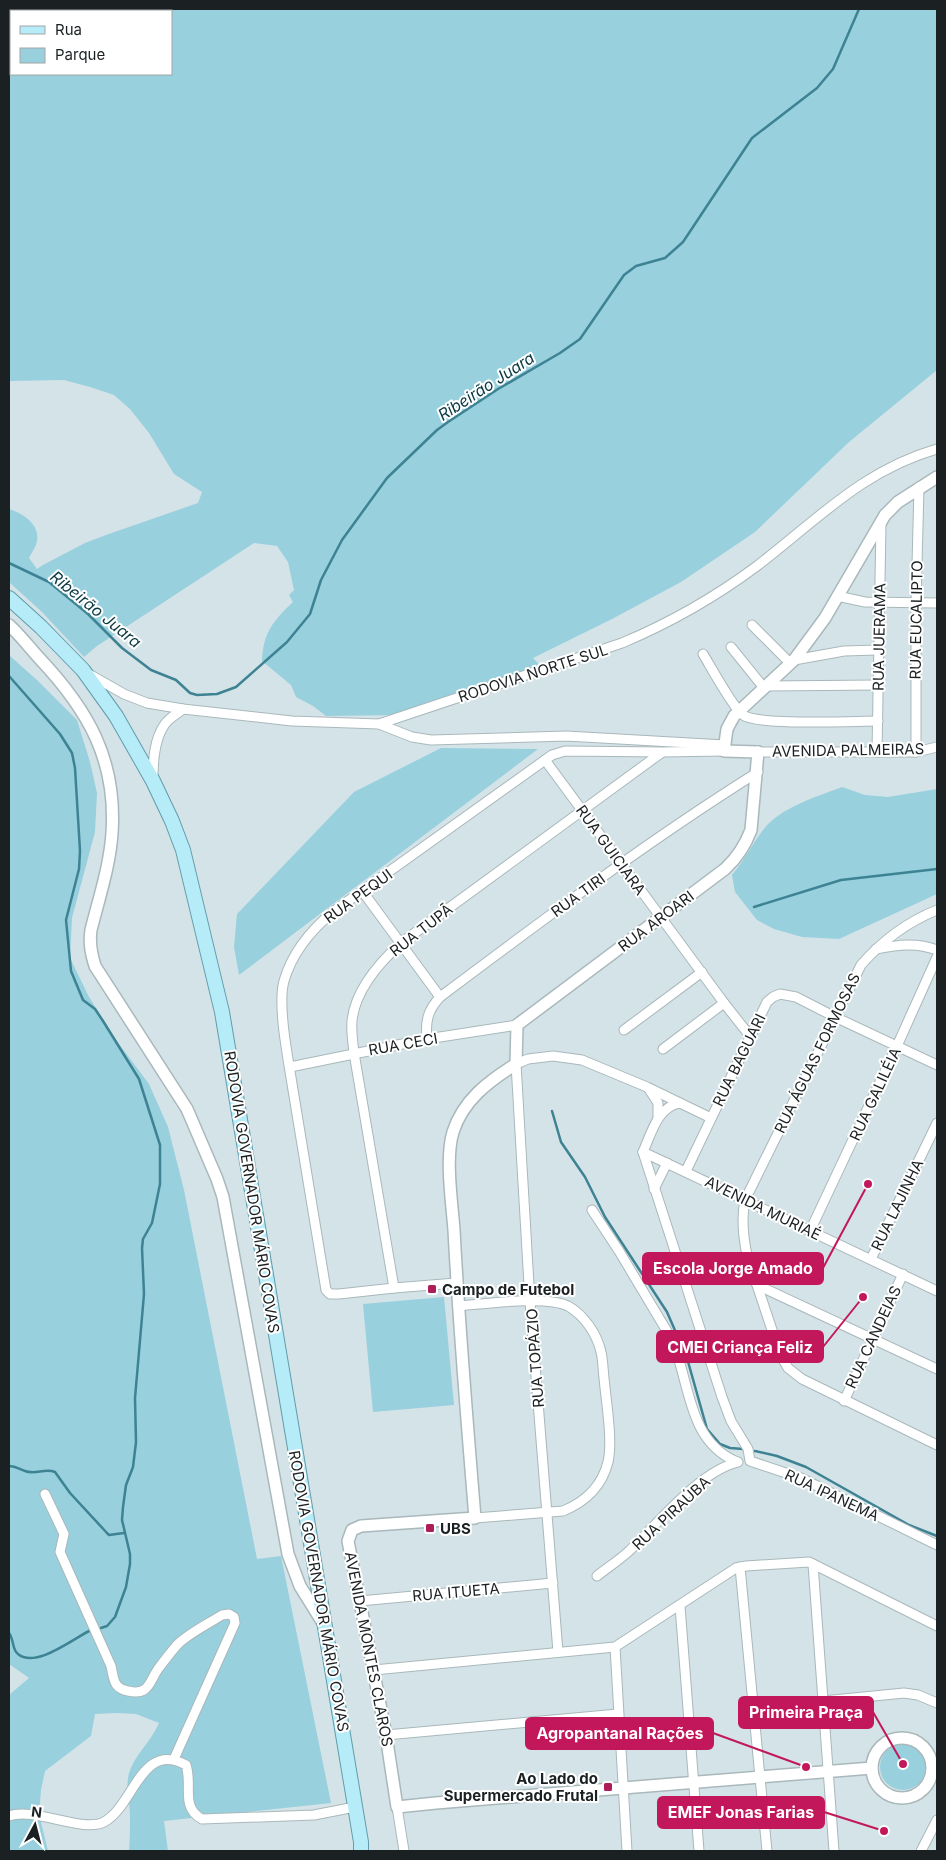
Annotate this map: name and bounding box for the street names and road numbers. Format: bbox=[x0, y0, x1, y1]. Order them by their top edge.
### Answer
street label: RUA EUCALIPTO bbox=[905, 560, 927, 680]
street label: RUA JUERAMA bbox=[869, 583, 889, 691]
street label: RODOVIA NORTE SUL bbox=[456, 640, 610, 706]
street label: AVENIDA PALMEIRAS bbox=[772, 739, 924, 761]
street label: RUA GUICIARA bbox=[572, 801, 650, 899]
street label: RUA PEQUI bbox=[320, 865, 396, 927]
street label: RUA TIRI bbox=[547, 869, 609, 921]
street label: RUA AROARI bbox=[614, 886, 698, 956]
street label: RUA TUPÃ bbox=[386, 899, 456, 961]
street label: RUA ÁGUAS FORMOSAS bbox=[770, 970, 864, 1136]
street label: RUA BAGUARI bbox=[708, 1011, 770, 1109]
street label: RUA CECI bbox=[367, 1029, 439, 1059]
street label: RUA GALILÉIA bbox=[845, 1044, 905, 1144]
street label: RODOVIA GOVERNADOR MÁRIO COVAS bbox=[220, 1050, 284, 1334]
street label: RUA LAJINHA bbox=[867, 1156, 927, 1254]
street label: AVENIDA MURIAÉ bbox=[702, 1172, 824, 1244]
street label: RUA CANDEIAS bbox=[841, 1283, 905, 1391]
street label: RUA TOPÁZIO bbox=[522, 1308, 548, 1408]
street label: RODOVIA GOVERNADOR MÁRIO COVAS bbox=[285, 1449, 353, 1733]
street label: RUA IPANEMA bbox=[782, 1465, 882, 1525]
street label: RUA PIRAÚBA bbox=[628, 1472, 714, 1554]
street label: AVENIDA MONTES CLAROS bbox=[341, 1550, 397, 1748]
street label: RUA ITUETA bbox=[411, 1579, 501, 1605]

